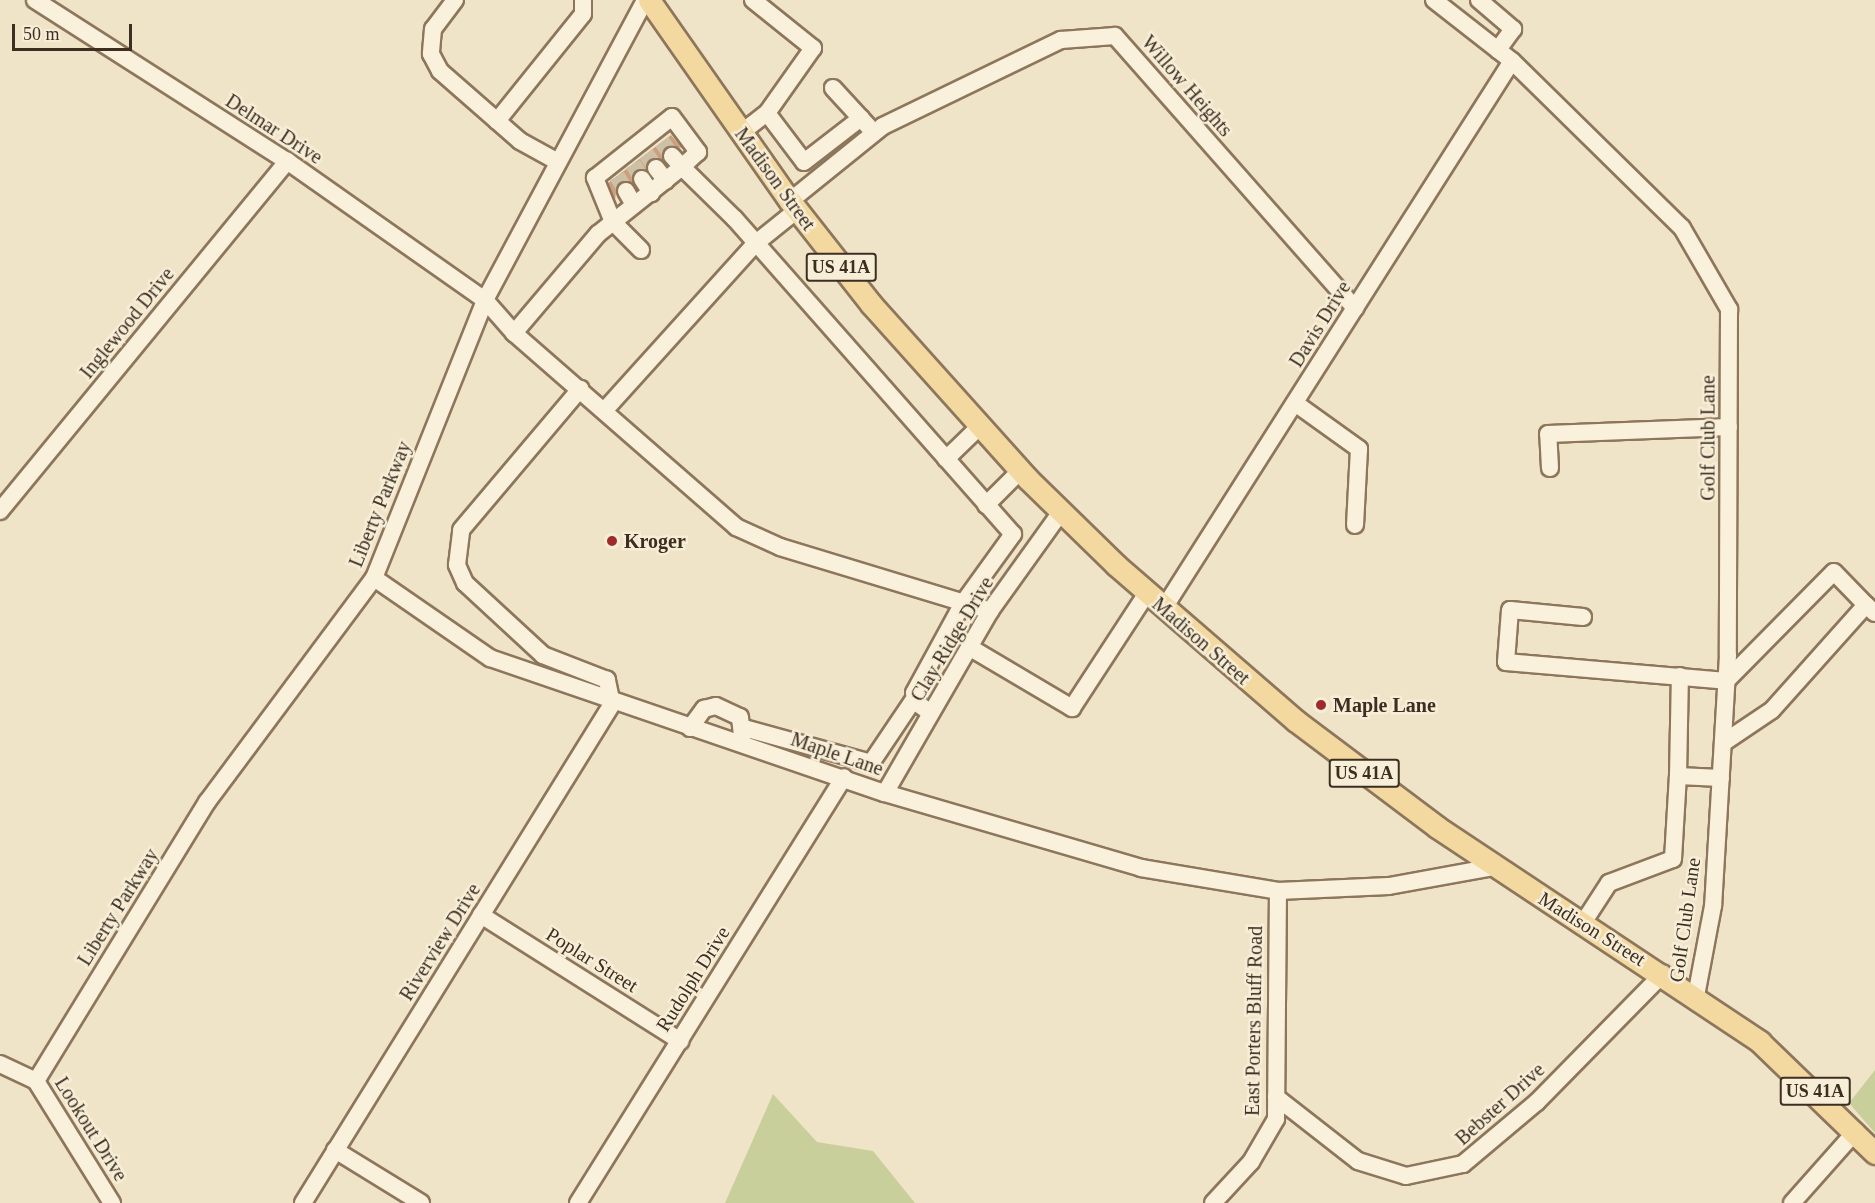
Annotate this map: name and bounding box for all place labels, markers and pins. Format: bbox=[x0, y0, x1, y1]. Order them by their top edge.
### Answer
place label: Kroger bbox=[624, 529, 686, 553]
marker: Kroger bbox=[605, 534, 619, 548]
place label: Maple Lane bbox=[1333, 693, 1436, 717]
marker: Maple Lane bbox=[1314, 698, 1328, 712]

